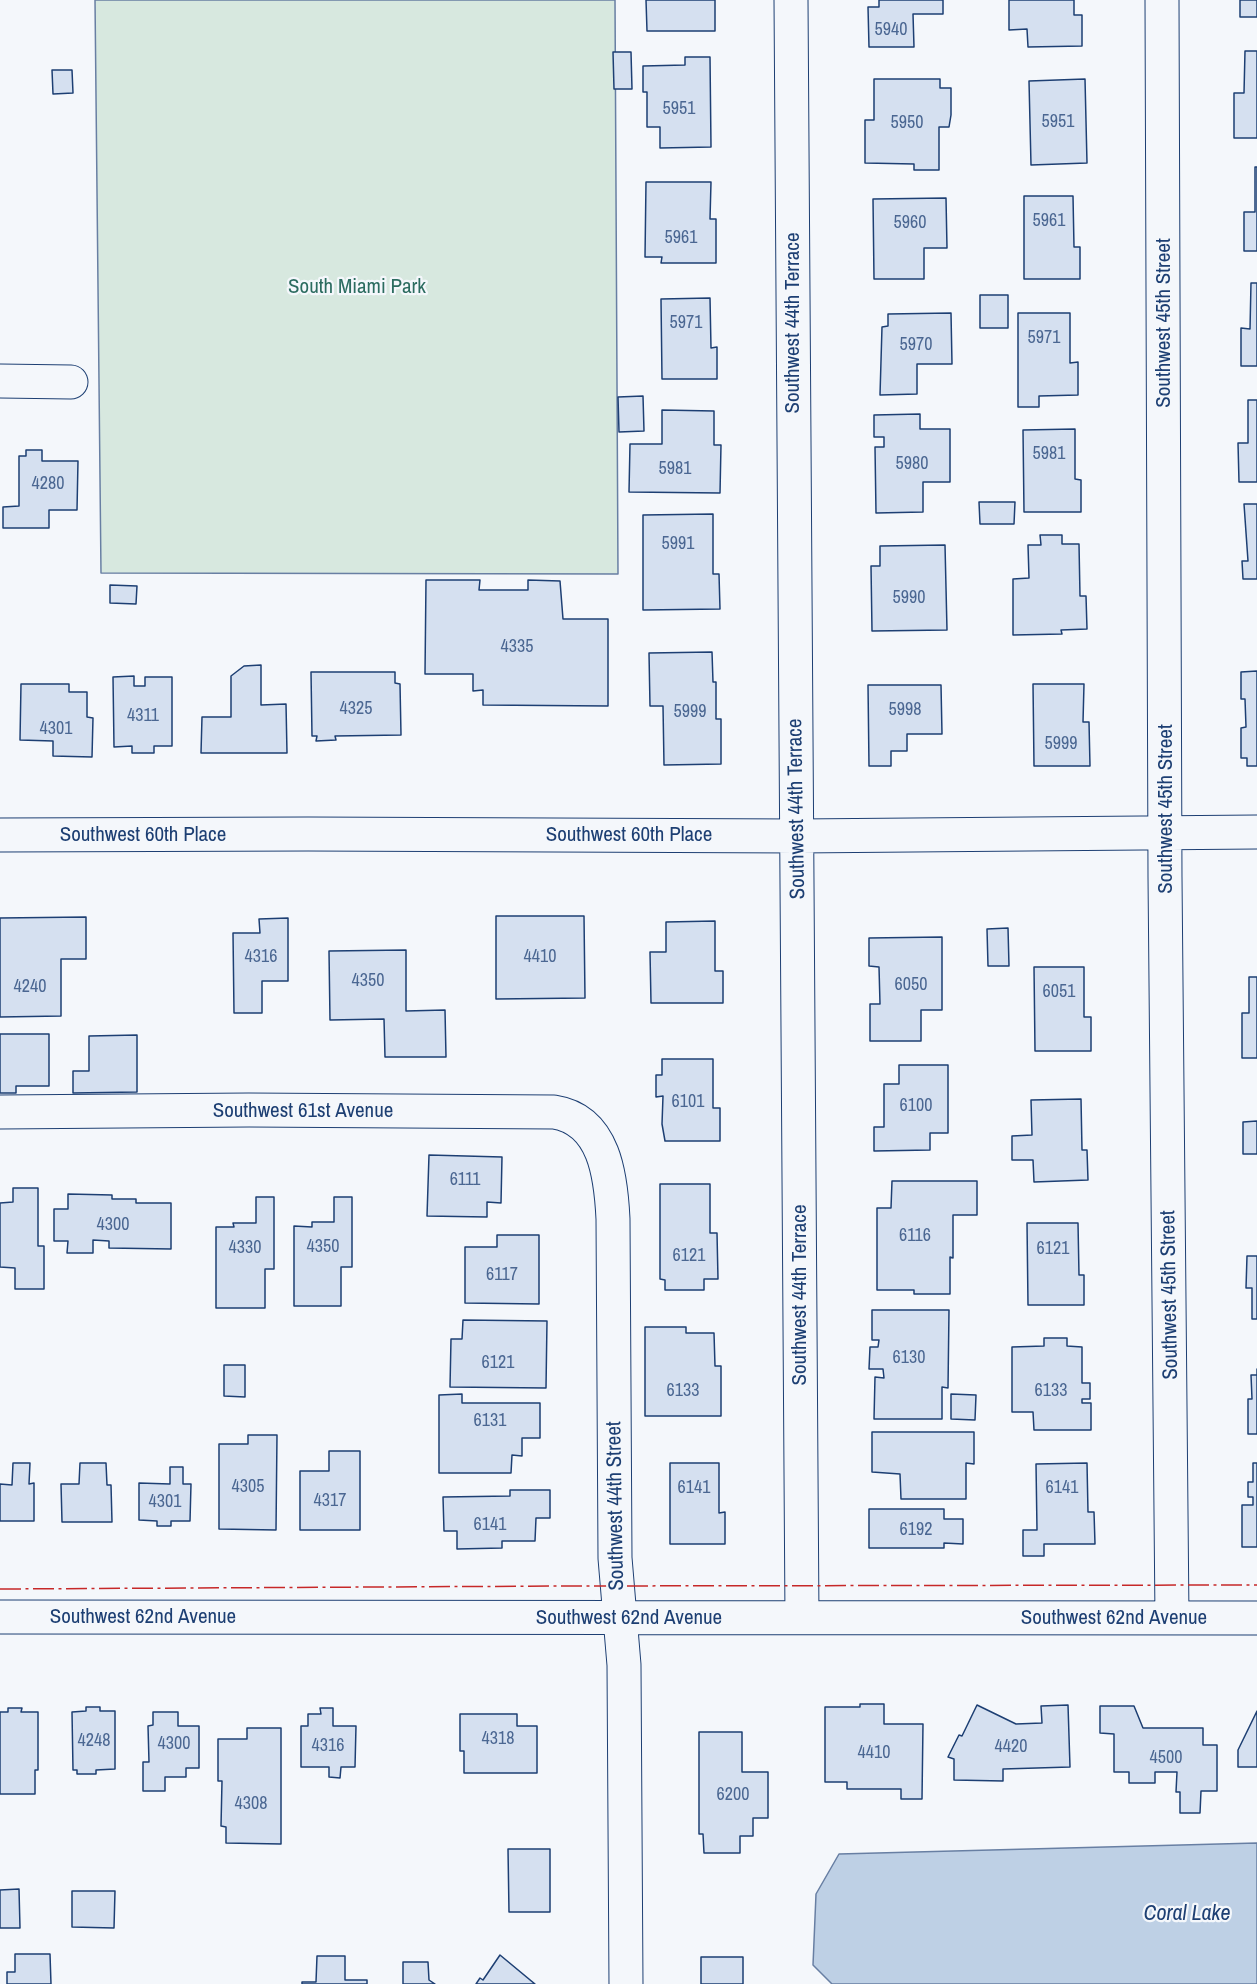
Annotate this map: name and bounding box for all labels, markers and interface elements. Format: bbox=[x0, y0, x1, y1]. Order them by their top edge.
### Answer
house number: 5940 bbox=[875, 19, 907, 41]
house number: 5951 bbox=[663, 98, 695, 120]
house number: 5951 bbox=[1042, 111, 1074, 133]
house number: 5950 bbox=[891, 112, 923, 134]
house number: 5961 bbox=[1033, 210, 1065, 232]
house number: 5960 bbox=[894, 212, 926, 234]
house number: 5961 bbox=[665, 227, 697, 249]
street label: Southwest 44th Terrace bbox=[780, 233, 806, 413]
street label: Southwest 45th Street bbox=[1151, 238, 1177, 408]
park label: South Miami Park bbox=[288, 274, 426, 300]
house number: 5971 bbox=[670, 312, 702, 334]
house number: 5971 bbox=[1028, 327, 1060, 349]
house number: 5970 bbox=[900, 334, 932, 356]
house number: 5981 bbox=[1033, 443, 1065, 465]
house number: 5980 bbox=[896, 453, 928, 475]
house number: 5981 bbox=[659, 458, 691, 480]
house number: 4280 bbox=[32, 473, 64, 495]
house number: 5991 bbox=[662, 533, 694, 555]
house number: 5990 bbox=[893, 587, 925, 609]
house number: 4335 bbox=[501, 636, 533, 658]
house number: 4325 bbox=[340, 698, 372, 720]
house number: 5998 bbox=[889, 699, 921, 721]
house number: 5999 bbox=[674, 701, 706, 723]
house number: 4311 bbox=[127, 705, 159, 727]
house number: 4301 bbox=[40, 718, 72, 740]
street label: Southwest 44th Terrace bbox=[783, 718, 811, 900]
street label: Southwest 45th Street bbox=[1153, 724, 1179, 894]
house number: 5999 bbox=[1045, 733, 1077, 755]
street label: Southwest 60th Place bbox=[60, 822, 226, 848]
street label: Southwest 60th Place bbox=[546, 822, 712, 848]
house number: 4316 bbox=[245, 946, 277, 968]
house number: 4410 bbox=[524, 946, 556, 968]
house number: 4350 bbox=[352, 970, 384, 992]
house number: 6050 bbox=[895, 974, 927, 996]
house number: 4240 bbox=[14, 976, 46, 998]
house number: 6051 bbox=[1043, 981, 1075, 1003]
house number: 6101 bbox=[672, 1091, 704, 1113]
house number: 6100 bbox=[900, 1095, 932, 1117]
street label: Southwest 61st Avenue bbox=[213, 1098, 393, 1124]
house number: 6111 bbox=[450, 1169, 480, 1191]
street label: Southwest 44th Terrace bbox=[787, 1205, 813, 1385]
street label: Southwest 45th Street bbox=[1156, 1210, 1184, 1380]
house number: 4300 bbox=[97, 1214, 129, 1236]
house number: 6116 bbox=[899, 1225, 931, 1247]
house number: 4350 bbox=[307, 1236, 339, 1258]
house number: 4330 bbox=[229, 1237, 261, 1259]
house number: 6121 bbox=[1037, 1238, 1069, 1260]
house number: 6121 bbox=[673, 1245, 705, 1267]
house number: 6117 bbox=[486, 1264, 518, 1286]
house number: 6130 bbox=[893, 1347, 925, 1369]
house number: 6121 bbox=[482, 1352, 514, 1374]
house number: 6133 bbox=[667, 1380, 699, 1402]
house number: 6133 bbox=[1035, 1380, 1067, 1402]
house number: 6131 bbox=[474, 1410, 506, 1432]
street label: Southwest 44th Street bbox=[602, 1421, 630, 1591]
house number: 4305 bbox=[232, 1476, 264, 1498]
house number: 6141 bbox=[678, 1477, 710, 1499]
house number: 6141 bbox=[1046, 1477, 1078, 1499]
house number: 4317 bbox=[314, 1490, 346, 1512]
house number: 4301 bbox=[149, 1491, 181, 1513]
house number: 6141 bbox=[474, 1514, 506, 1536]
house number: 6192 bbox=[900, 1519, 932, 1541]
street label: Southwest 62nd Avenue bbox=[50, 1604, 236, 1630]
street label: Southwest 62nd Avenue bbox=[536, 1605, 722, 1631]
street label: Southwest 62nd Avenue bbox=[1021, 1605, 1207, 1631]
house number: 4318 bbox=[482, 1728, 514, 1750]
house number: 4248 bbox=[78, 1730, 110, 1752]
house number: 4300 bbox=[158, 1733, 190, 1755]
house number: 4316 bbox=[312, 1735, 344, 1757]
house number: 4420 bbox=[995, 1736, 1027, 1758]
house number: 4410 bbox=[858, 1742, 890, 1764]
house number: 4500 bbox=[1150, 1747, 1182, 1769]
house number: 6200 bbox=[717, 1784, 749, 1806]
house number: 4308 bbox=[235, 1793, 267, 1815]
water label: Coral Lake bbox=[1143, 1901, 1231, 1927]

